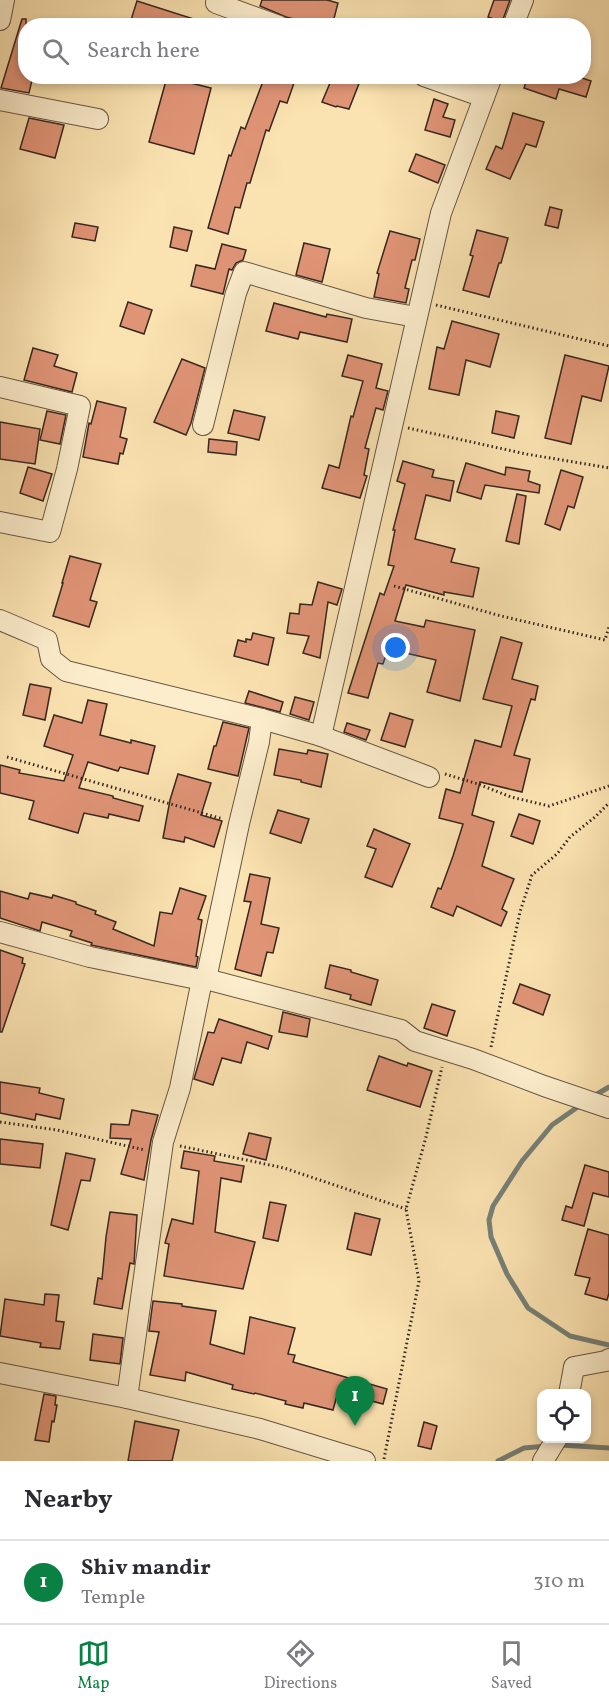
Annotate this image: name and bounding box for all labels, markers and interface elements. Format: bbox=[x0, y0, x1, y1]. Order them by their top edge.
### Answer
search box bbox=[18, 18, 591, 84]
icon: search bbox=[39, 35, 72, 68]
text: Search here bbox=[87, 36, 200, 67]
your location bbox=[381, 633, 410, 662]
pin: 1 bbox=[336, 1376, 374, 1426]
map controls bbox=[537, 1389, 591, 1443]
button: locate bbox=[537, 1389, 591, 1443]
text: Nearby bbox=[24, 1482, 113, 1518]
text: Shiv mandir bbox=[81, 1553, 211, 1584]
text: 1 bbox=[39, 1568, 48, 1596]
text: 310 m bbox=[533, 1568, 585, 1596]
text: Temple bbox=[81, 1584, 145, 1612]
tab: Map bbox=[77, 1637, 110, 1695]
tab: Directions bbox=[264, 1637, 337, 1695]
tab: Saved bbox=[491, 1637, 532, 1695]

